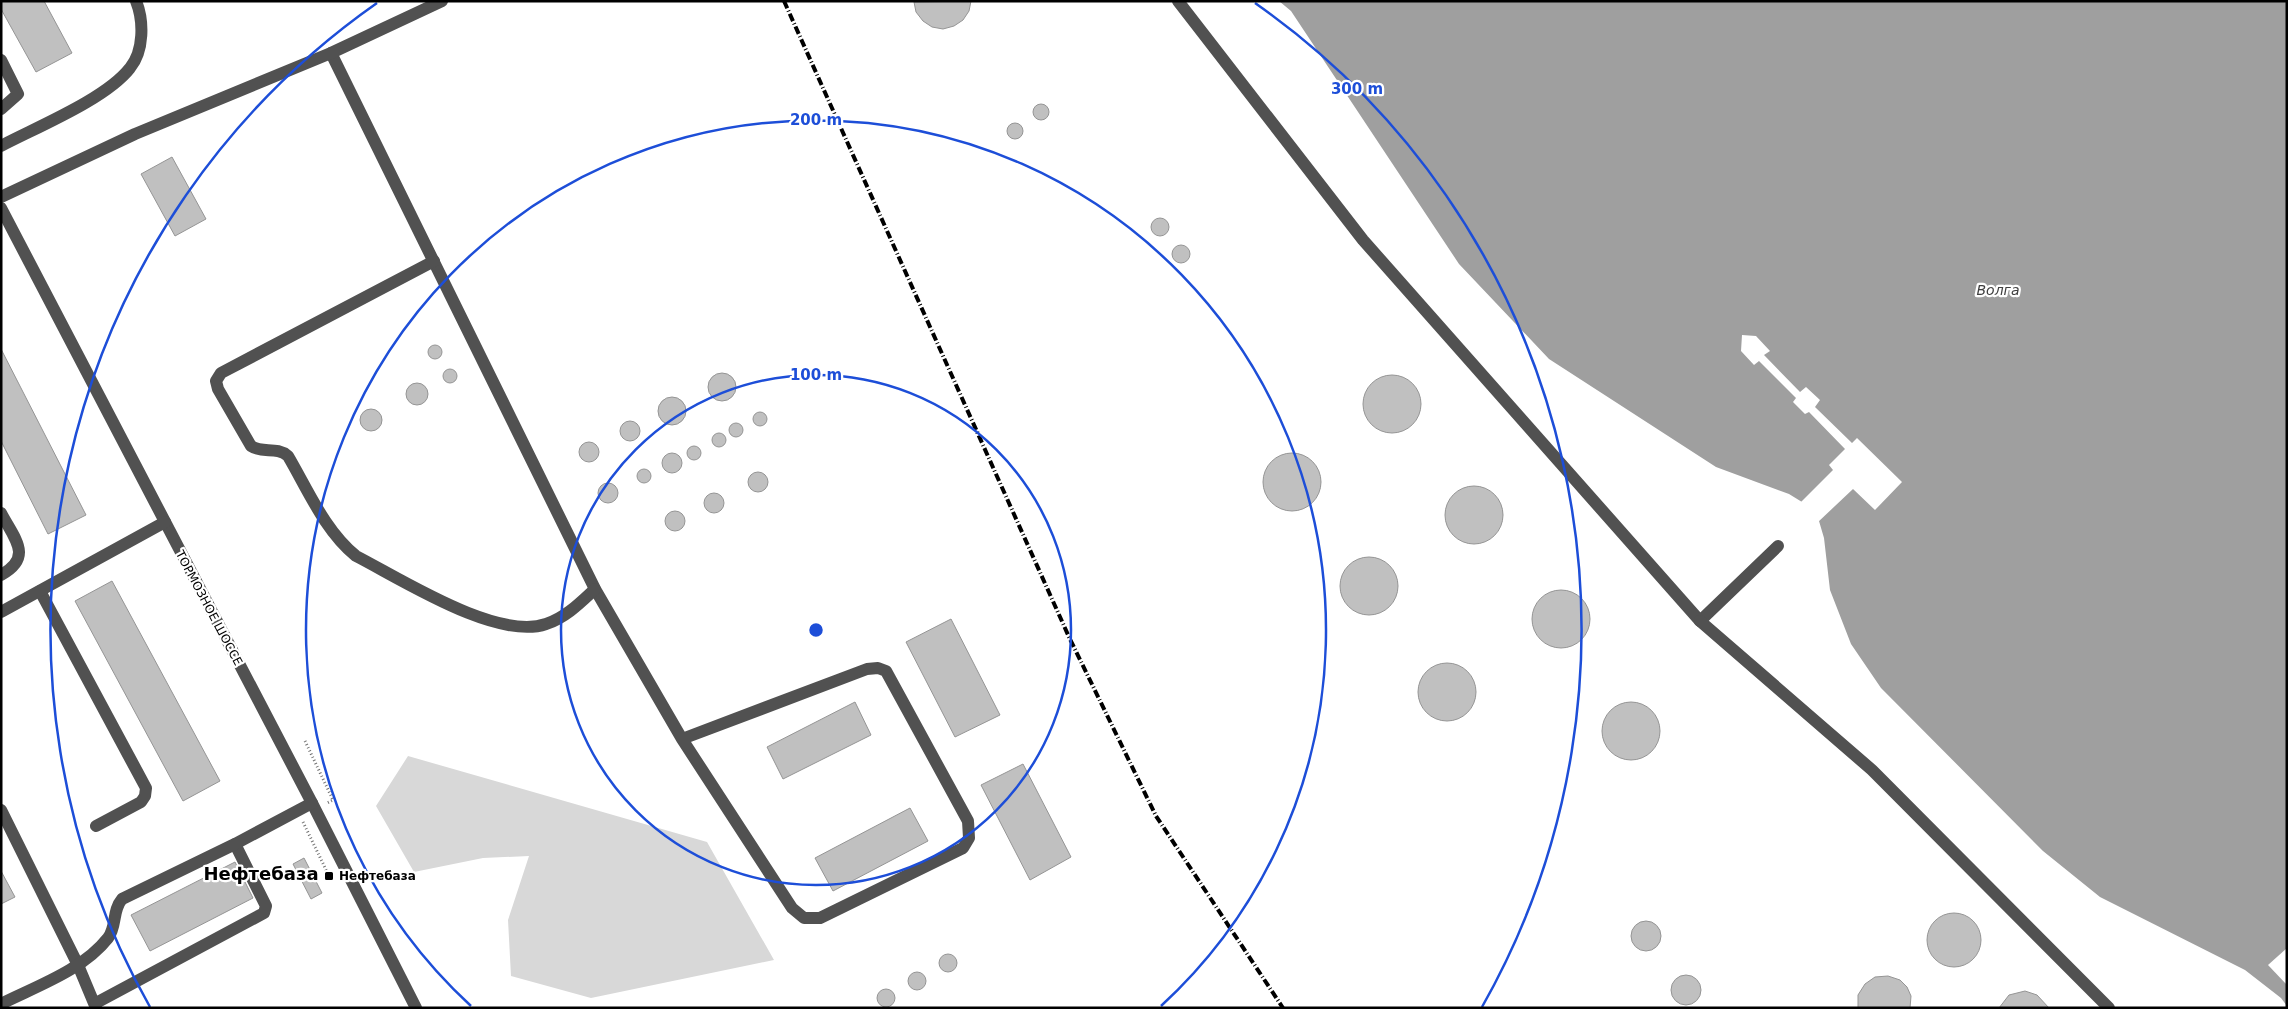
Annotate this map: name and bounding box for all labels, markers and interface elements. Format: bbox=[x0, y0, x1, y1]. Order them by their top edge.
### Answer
text: 300 m bbox=[1331, 80, 1383, 98]
text: 200 m bbox=[790, 111, 842, 129]
water label: Волга bbox=[1976, 282, 2020, 298]
text: 100 m bbox=[790, 366, 842, 384]
street label: ТОРМОЗНОЕ ШОССЕ bbox=[172, 547, 245, 668]
centre of rings bbox=[807, 621, 825, 639]
district label: Нефтебаза bbox=[203, 863, 319, 884]
place label: Нефтебаза bbox=[339, 869, 416, 883]
marker: Нефтебаза bbox=[323, 870, 335, 882]

